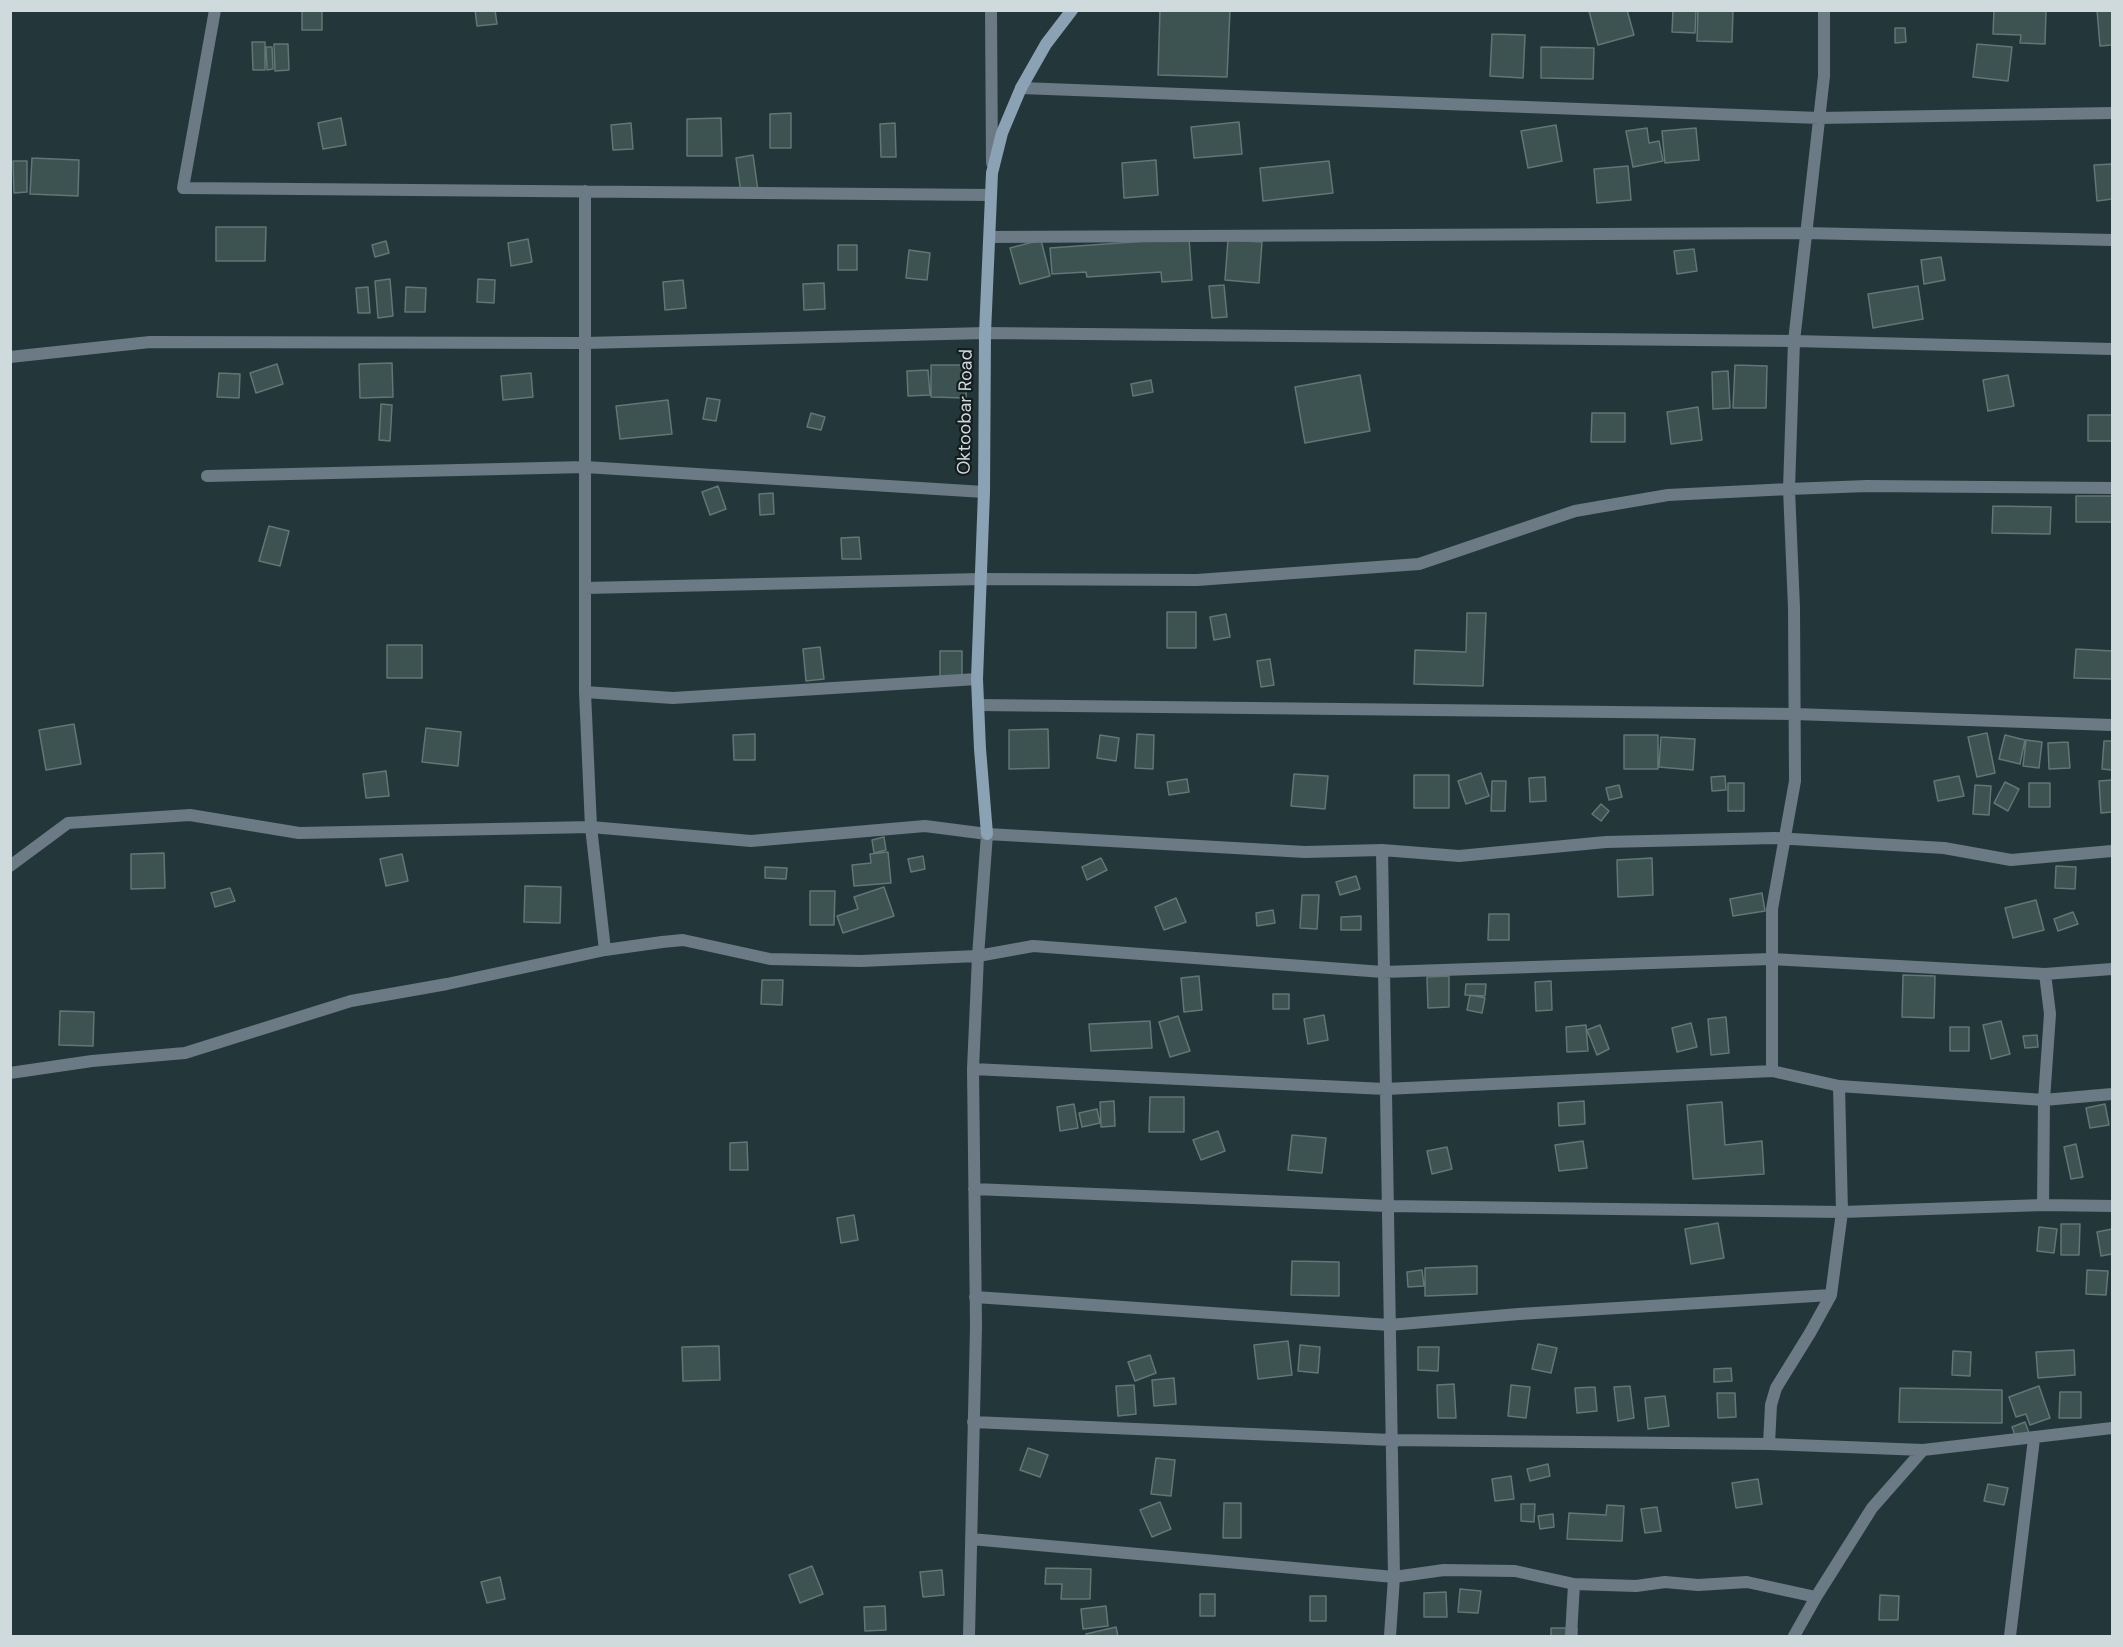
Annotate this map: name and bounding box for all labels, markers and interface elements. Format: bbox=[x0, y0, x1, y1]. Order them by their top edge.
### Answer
street label: Oktoobar Road bbox=[954, 349, 978, 475]

